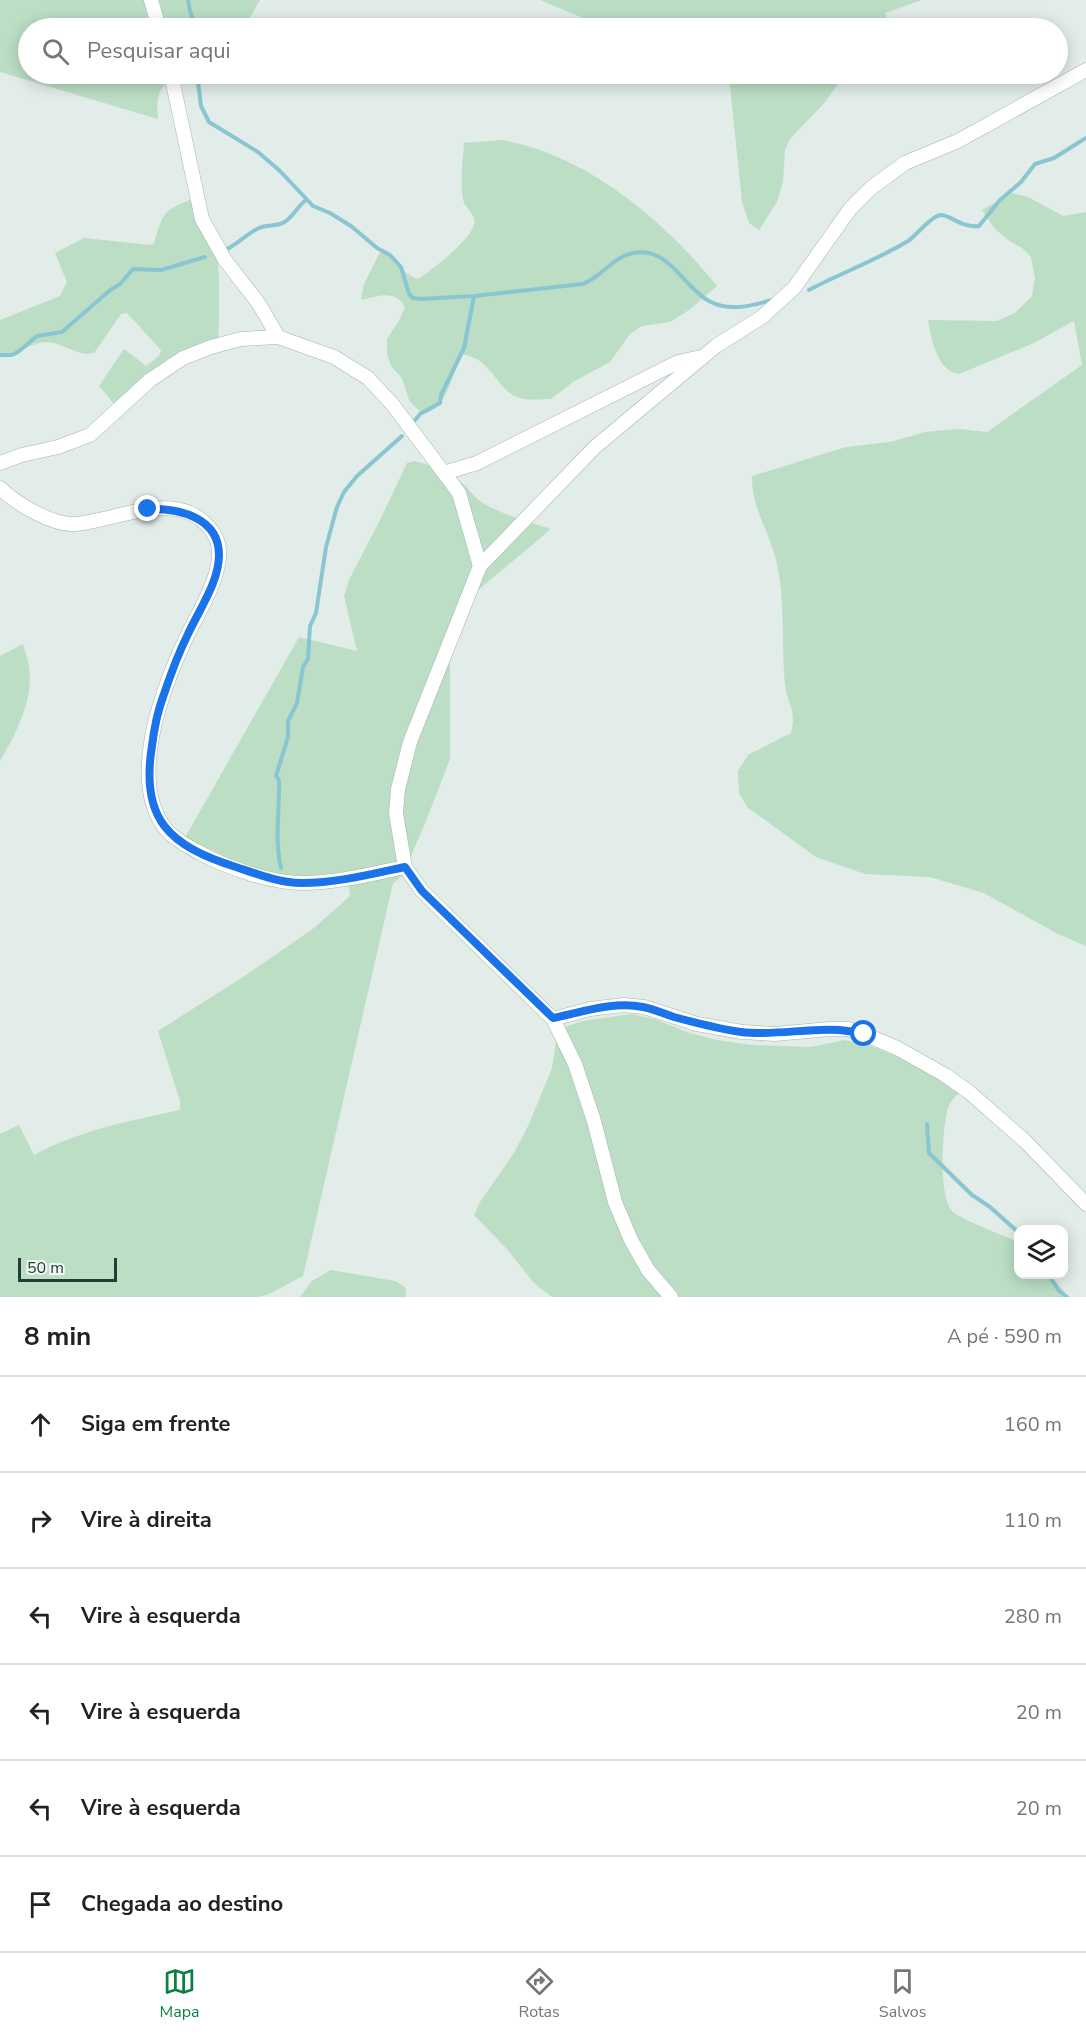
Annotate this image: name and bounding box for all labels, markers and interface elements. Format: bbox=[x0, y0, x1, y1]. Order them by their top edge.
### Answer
search box bbox=[18, 18, 1068, 84]
icon: search bbox=[39, 35, 72, 68]
text: Pesquisar aqui bbox=[87, 36, 231, 66]
route end bbox=[134, 495, 160, 521]
route start bbox=[850, 1020, 876, 1046]
map controls bbox=[1014, 1225, 1068, 1279]
button: layers bbox=[1014, 1225, 1068, 1279]
scale bar bbox=[18, 1255, 117, 1282]
text: 50 m bbox=[27, 1257, 64, 1279]
text: 8 min bbox=[24, 1319, 91, 1354]
text: A pé · 590 m bbox=[947, 1323, 1062, 1350]
icon: ahead bbox=[24, 1408, 57, 1441]
text: Siga em frente bbox=[81, 1409, 230, 1439]
text: 160 m bbox=[1004, 1411, 1062, 1438]
icon: right bbox=[24, 1504, 57, 1537]
text: Vire à direita bbox=[81, 1505, 212, 1535]
text: 110 m bbox=[1004, 1507, 1062, 1534]
icon: left bbox=[24, 1600, 57, 1633]
text: Vire à esquerda bbox=[81, 1601, 241, 1631]
text: 280 m bbox=[1004, 1603, 1062, 1630]
icon: left bbox=[24, 1696, 57, 1729]
text: Vire à esquerda bbox=[81, 1697, 241, 1727]
text: 20 m bbox=[1016, 1699, 1062, 1726]
icon: left bbox=[24, 1792, 57, 1825]
text: Vire à esquerda bbox=[81, 1793, 241, 1823]
text: 20 m bbox=[1016, 1795, 1062, 1822]
icon: arrive bbox=[24, 1888, 57, 1921]
text: Chegada ao destino bbox=[81, 1889, 283, 1919]
tab: Mapa bbox=[160, 1965, 200, 2023]
tab: Rotas bbox=[519, 1965, 560, 2023]
tab: Salvos bbox=[879, 1965, 926, 2023]

